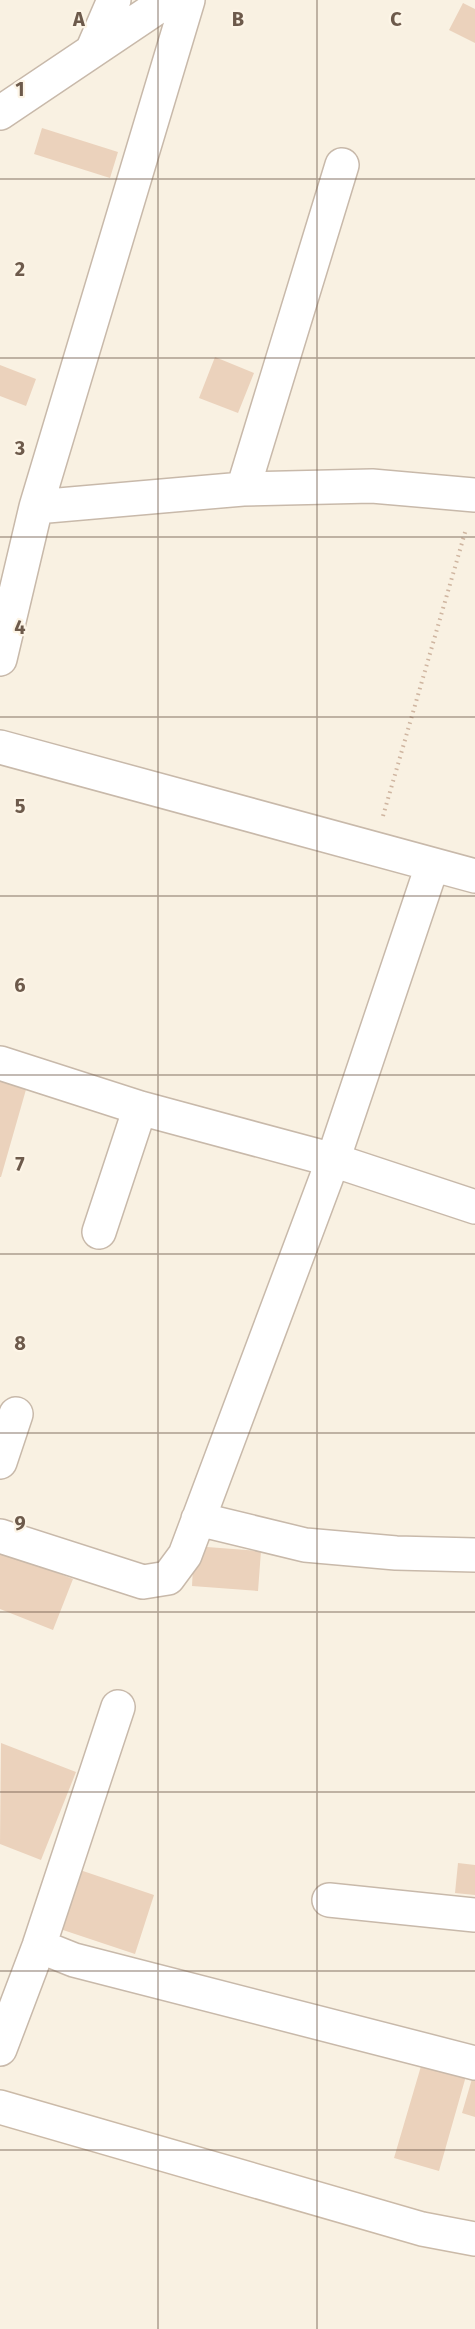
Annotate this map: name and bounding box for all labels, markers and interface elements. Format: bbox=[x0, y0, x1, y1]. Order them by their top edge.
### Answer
text: A bbox=[72, 7, 86, 31]
text: B bbox=[232, 7, 244, 31]
text: C bbox=[390, 7, 402, 31]
text: 1 bbox=[15, 77, 25, 101]
text: 2 bbox=[15, 257, 25, 281]
text: 3 bbox=[14, 436, 25, 460]
text: 4 bbox=[14, 615, 26, 639]
text: 5 bbox=[15, 794, 26, 818]
text: 6 bbox=[14, 973, 26, 997]
text: 7 bbox=[15, 1152, 25, 1176]
text: 8 bbox=[14, 1331, 26, 1355]
text: 9 bbox=[14, 1511, 26, 1535]

